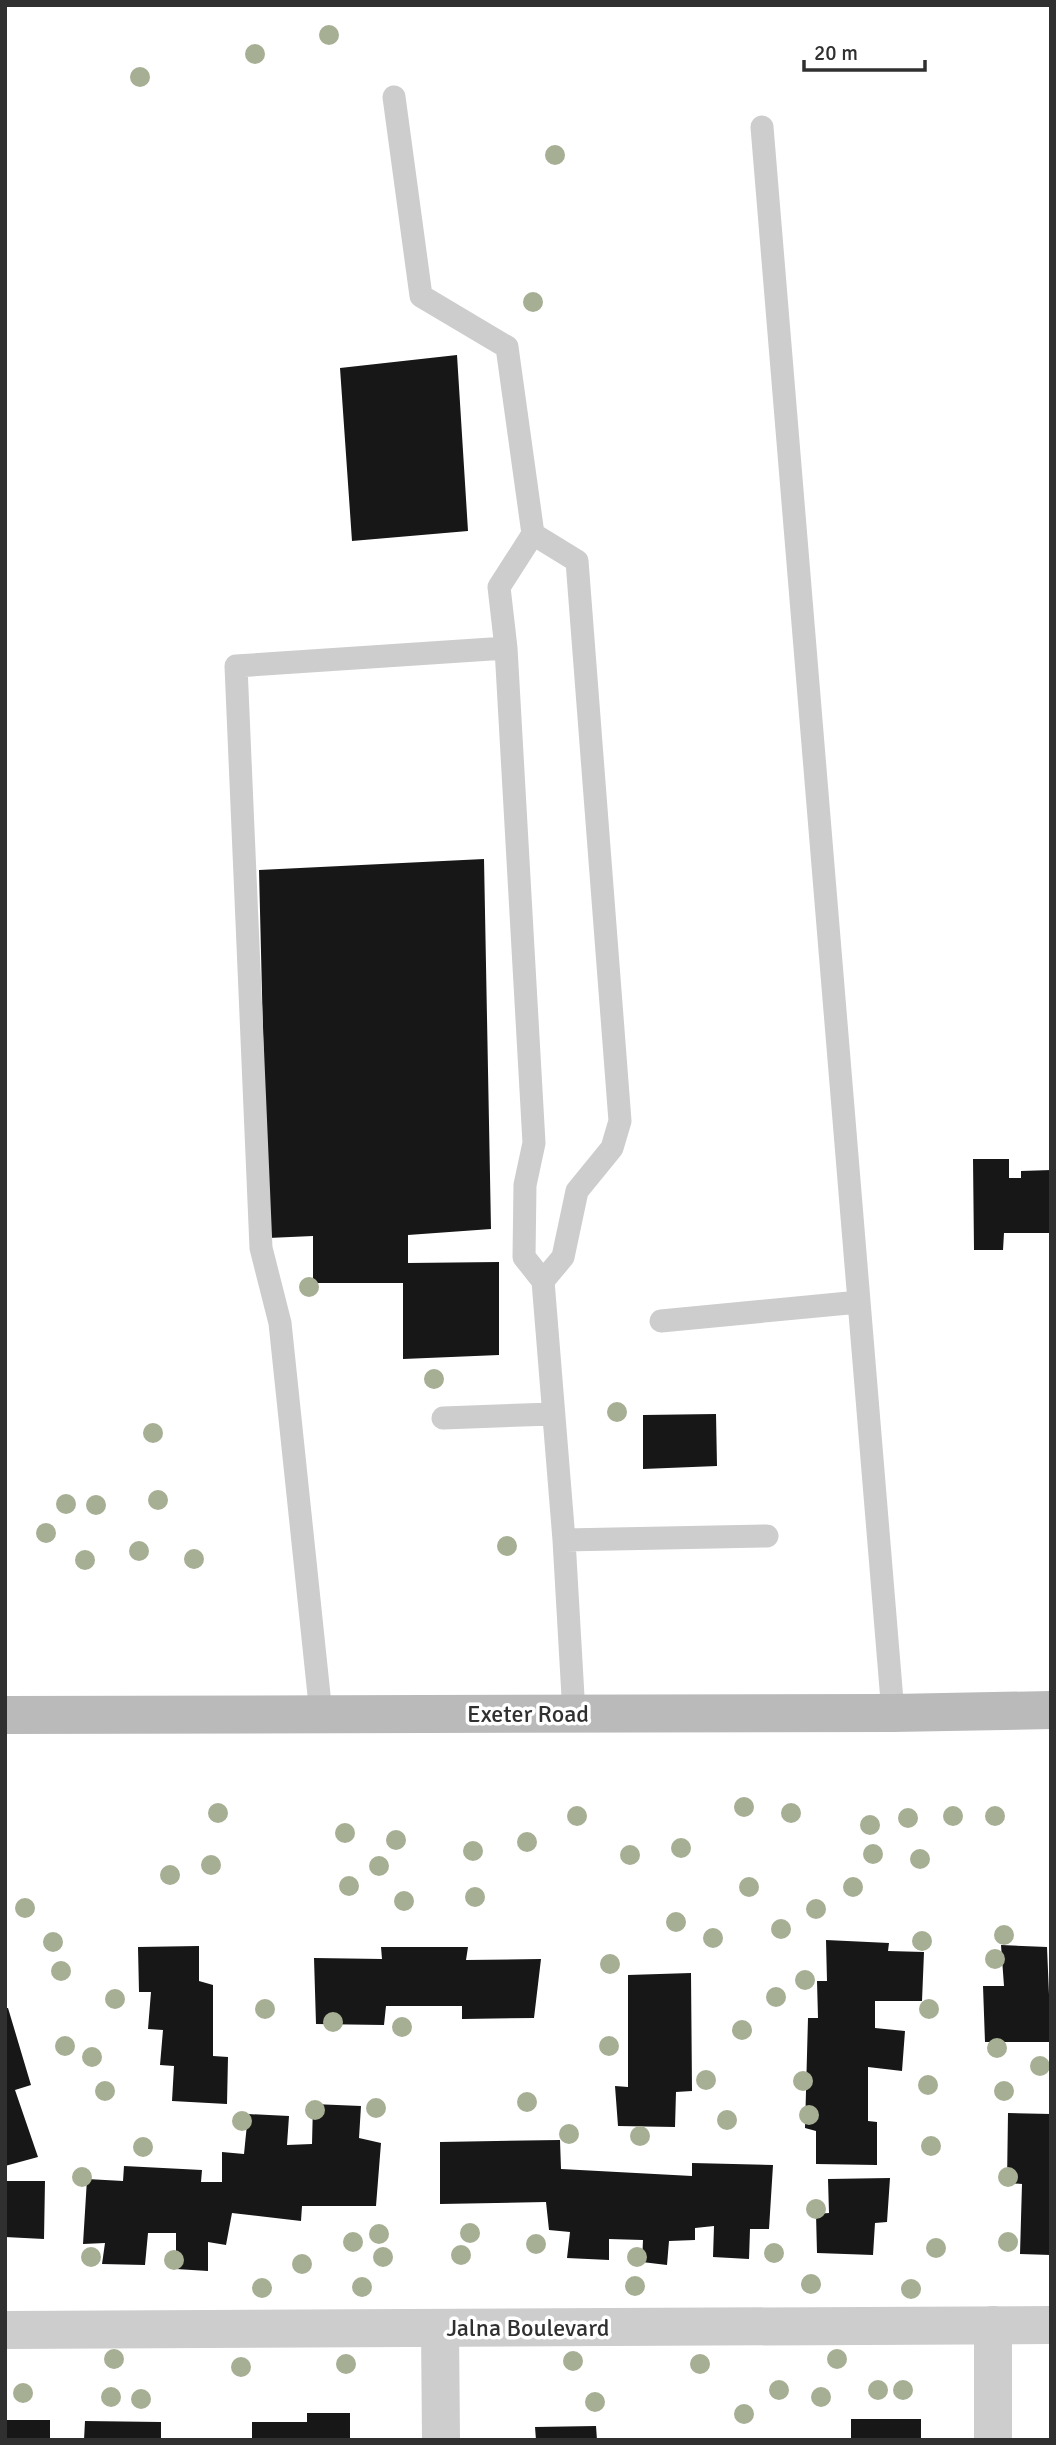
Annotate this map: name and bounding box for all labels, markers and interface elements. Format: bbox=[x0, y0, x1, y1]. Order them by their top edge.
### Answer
scale bar bbox=[804, 28, 925, 72]
text: 20 m bbox=[814, 40, 858, 66]
street label: Exeter Road bbox=[467, 1699, 589, 1729]
street label: Jalna Boulevard bbox=[447, 2313, 609, 2343]

